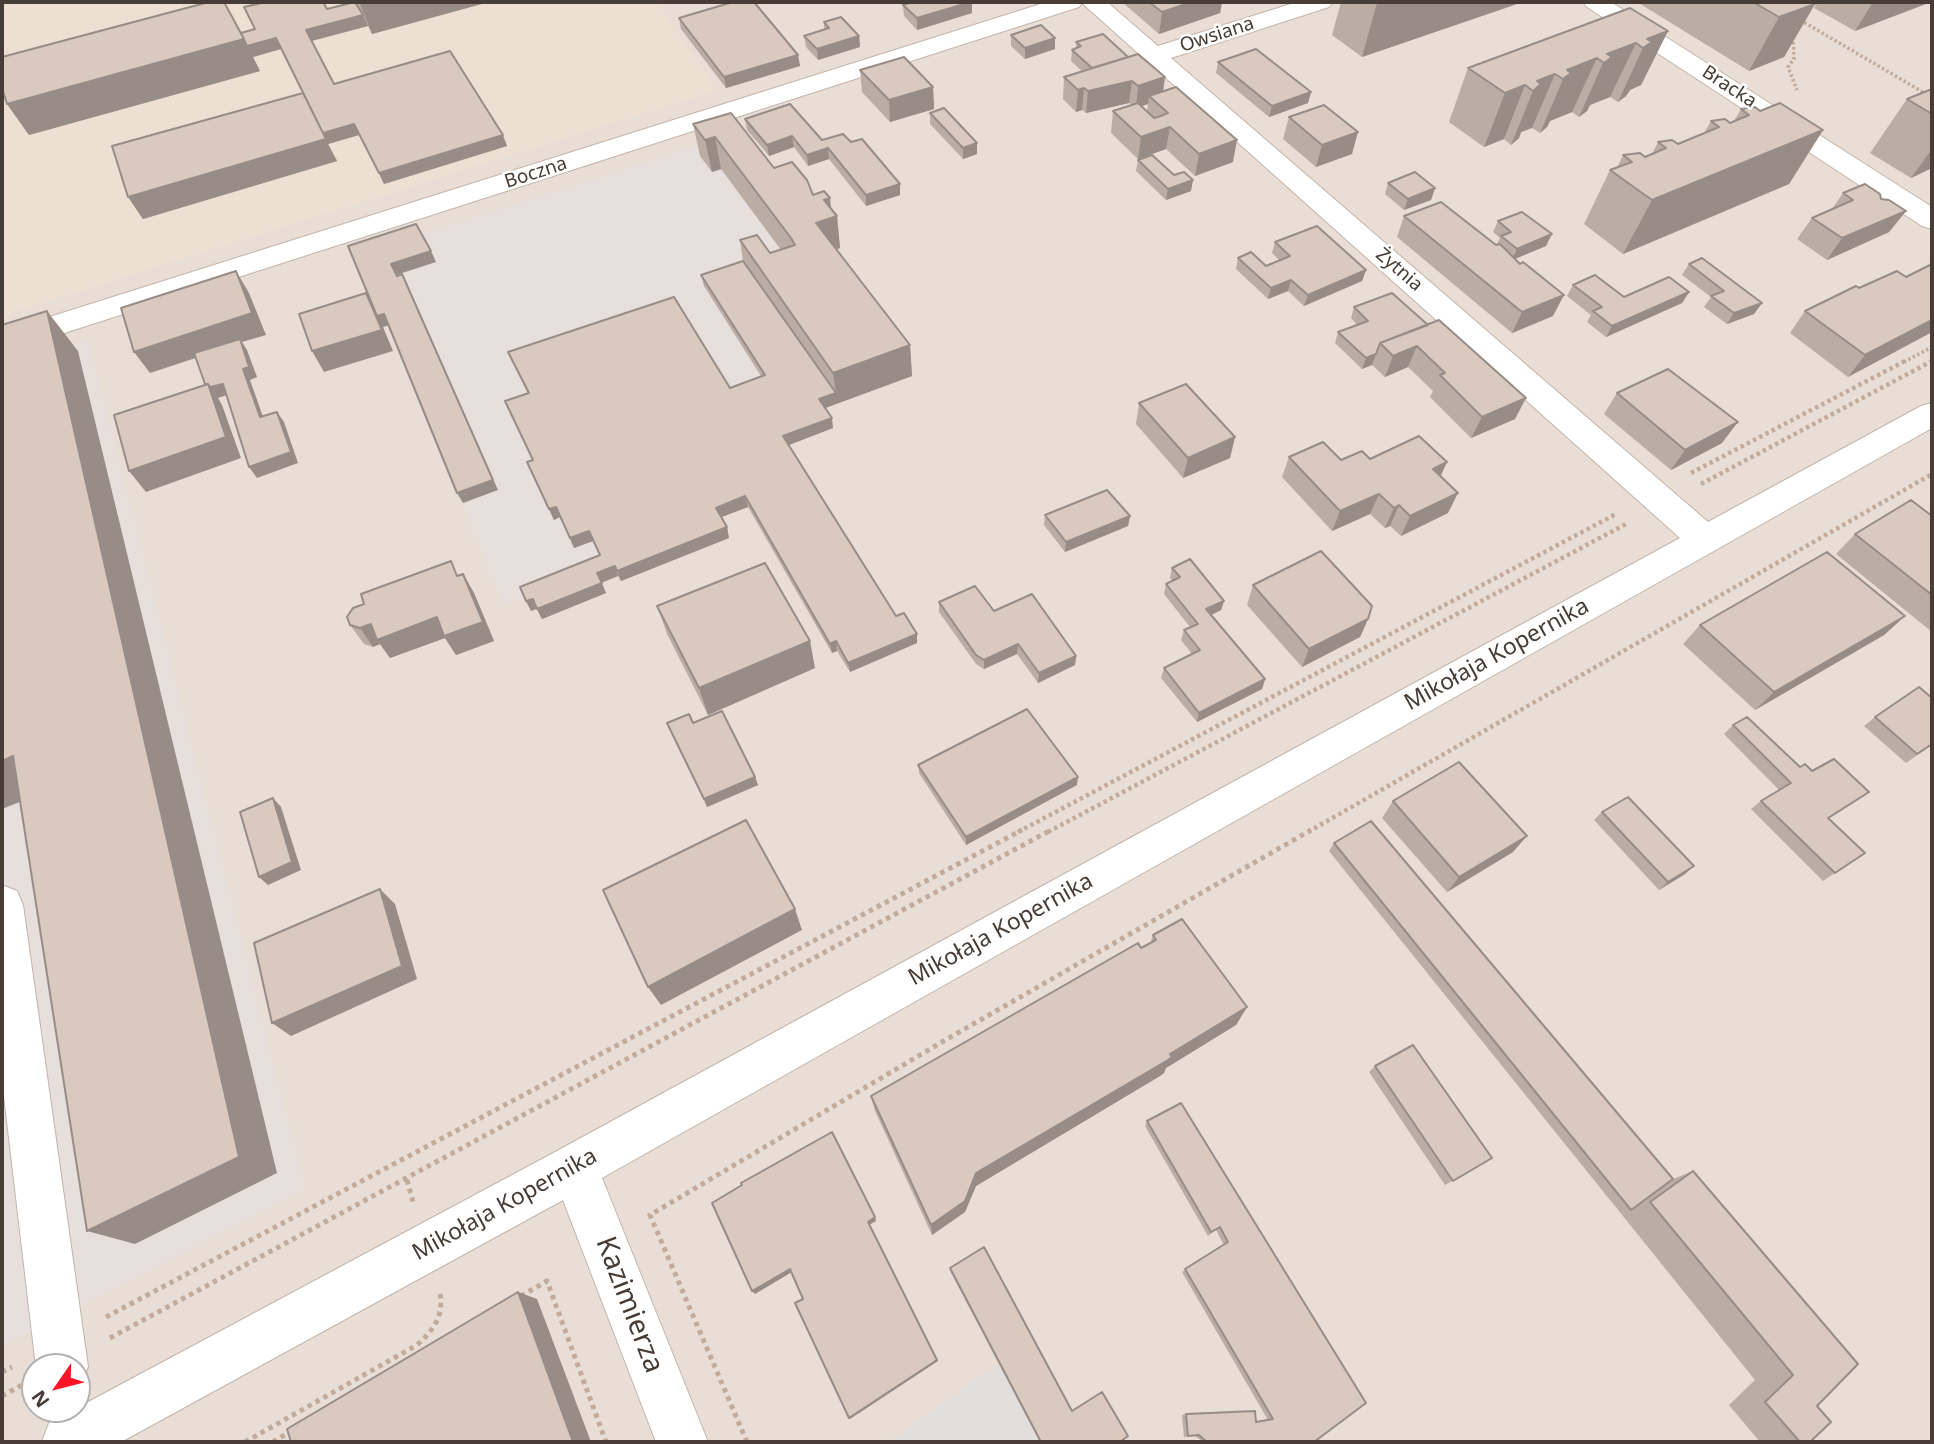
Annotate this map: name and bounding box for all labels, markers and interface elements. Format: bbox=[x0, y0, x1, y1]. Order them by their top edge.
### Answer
street label: Owsiana bbox=[1177, 12, 1257, 58]
street label: Bracka bbox=[1697, 61, 1761, 113]
street label: Boczna bbox=[502, 152, 570, 194]
street label: Żytnia bbox=[1371, 243, 1427, 297]
street label: Mikołaja Kopernika bbox=[1400, 593, 1594, 717]
street label: Mikołaja Kopernika bbox=[904, 868, 1098, 992]
street label: Mikołaja Kopernika bbox=[408, 1143, 602, 1267]
street label: Kazimierza bbox=[588, 1232, 670, 1378]
north arrow bbox=[21, 1353, 91, 1423]
text: N bbox=[25, 1385, 56, 1413]

